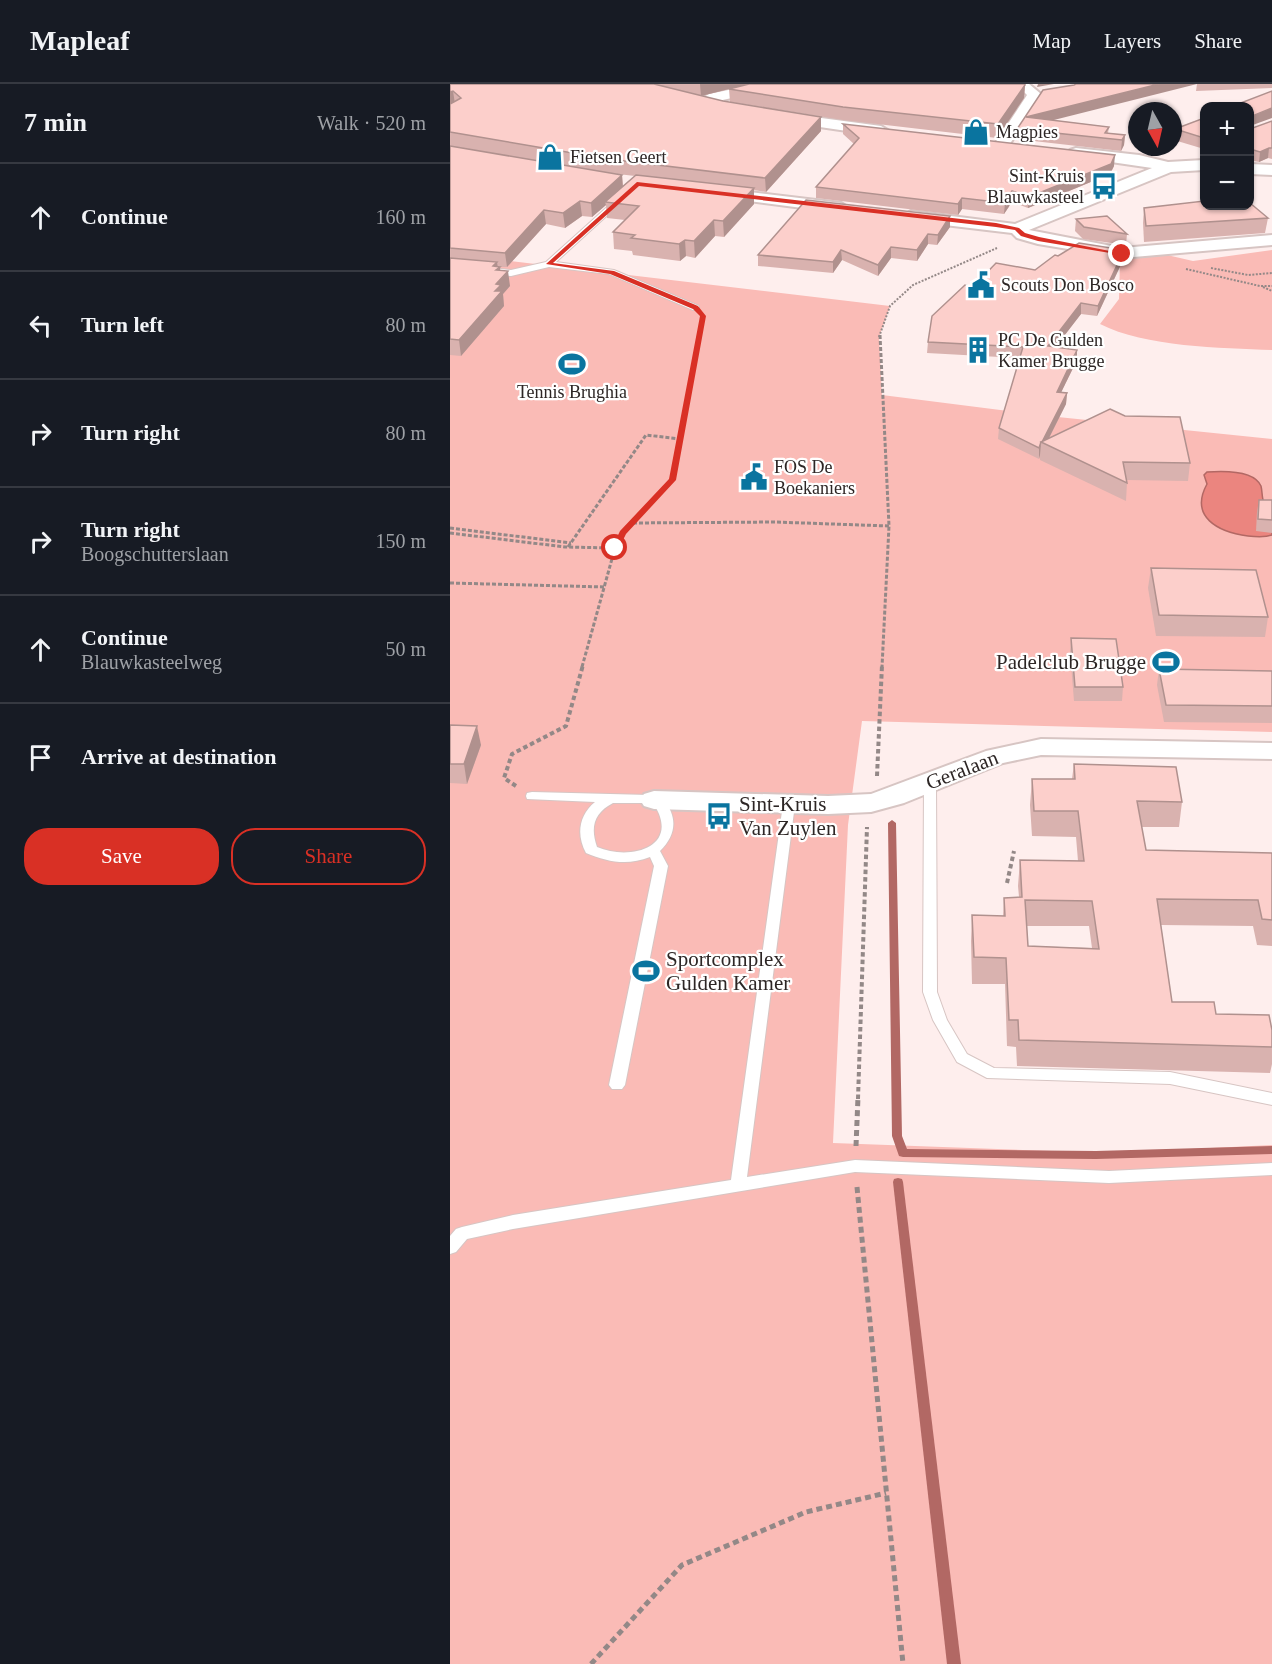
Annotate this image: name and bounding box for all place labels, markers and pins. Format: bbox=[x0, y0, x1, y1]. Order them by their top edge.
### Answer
shop icon: Magpies bbox=[961, 117, 991, 147]
place label: Magpies bbox=[996, 122, 1058, 142]
shop icon: Fietsen Geert bbox=[535, 142, 565, 172]
place label: Fietsen Geert bbox=[570, 147, 666, 167]
place label: Sint-Kruis Blauwkasteel bbox=[987, 166, 1084, 207]
bus stop icon: Sint-Kruis Blauwkasteel bbox=[1089, 171, 1119, 201]
public building icon: Scouts Don Bosco bbox=[966, 270, 996, 300]
place label: Scouts Don Bosco bbox=[1001, 275, 1134, 295]
place label: PC De Gulden Kamer Brugge bbox=[998, 330, 1104, 371]
building icon: PC De Gulden Kamer Brugge bbox=[963, 335, 993, 365]
sports icon: Tennis Brughia bbox=[557, 349, 587, 379]
place label: Tennis Brughia bbox=[517, 382, 627, 402]
place label: FOS De Boekaniers bbox=[774, 457, 855, 498]
public building icon: FOS De Boekaniers bbox=[739, 462, 769, 492]
sports icon: Padelclub Brugge bbox=[1151, 647, 1181, 677]
place label: Padelclub Brugge bbox=[996, 650, 1146, 674]
place label: Sint-Kruis Van Zuylen bbox=[739, 792, 837, 840]
bus stop icon: Sint-Kruis Van Zuylen bbox=[704, 801, 734, 831]
place label: Sportcomplex Gulden Kamer bbox=[666, 947, 790, 995]
sports icon: Sportcomplex Gulden Kamer bbox=[631, 956, 661, 986]

